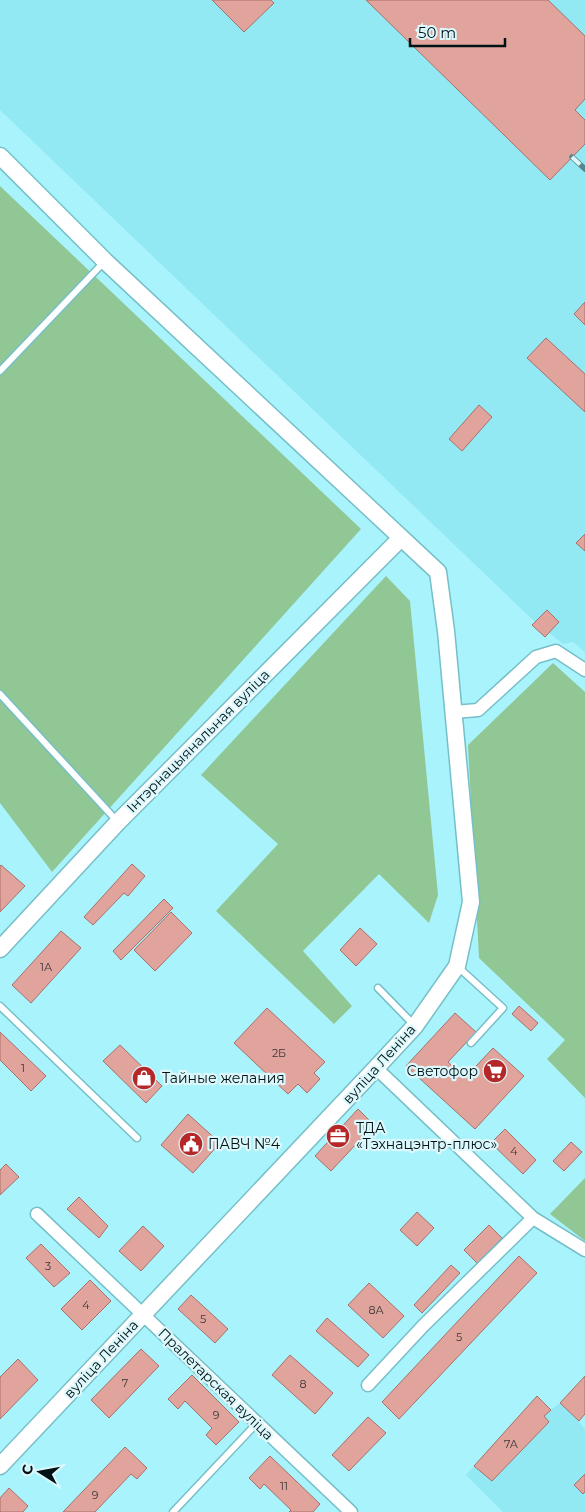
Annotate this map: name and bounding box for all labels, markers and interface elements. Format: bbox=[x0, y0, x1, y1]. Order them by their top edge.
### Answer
scale bar bbox=[410, 15, 505, 47]
text: 50 m bbox=[418, 23, 456, 42]
street label: Інтэрнацыянальная вуліца bbox=[123, 666, 273, 816]
house number: 1А bbox=[40, 960, 53, 974]
street label: вуліца Леніна bbox=[339, 1021, 419, 1107]
house number: 2Б bbox=[272, 1046, 286, 1060]
supermarket icon: Светофор bbox=[482, 1058, 508, 1084]
house number: 1 bbox=[21, 1061, 25, 1075]
place label: Светофор bbox=[406, 1062, 478, 1080]
shop icon: Тайные желания bbox=[131, 1065, 157, 1091]
place label: Тайные желания bbox=[162, 1069, 285, 1087]
place label: ТДА «Тэхнацэнтр-плюс» bbox=[356, 1119, 497, 1153]
office icon: ТДА «Тэхнацэнтр-плюс» bbox=[325, 1123, 351, 1149]
public building icon: ПАВЧ №4 bbox=[178, 1131, 204, 1157]
place label: ПАВЧ №4 bbox=[208, 1135, 281, 1153]
house number: 4 bbox=[510, 1144, 518, 1158]
house number: 3 bbox=[45, 1259, 51, 1273]
house number: 4 bbox=[82, 1298, 90, 1312]
house number: 8А bbox=[368, 1303, 384, 1317]
house number: 5 bbox=[200, 1312, 206, 1326]
street label: вуліца Леніна bbox=[60, 1316, 142, 1402]
street label: Пралетарская вуліца bbox=[155, 1324, 277, 1444]
house number: 5 bbox=[456, 1330, 462, 1344]
house number: 7 bbox=[122, 1376, 128, 1390]
house number: 8 bbox=[299, 1377, 307, 1391]
house number: 9 bbox=[213, 1408, 220, 1422]
house number: 7А bbox=[504, 1437, 519, 1451]
north arrow bbox=[15, 1447, 65, 1497]
text: С bbox=[17, 1463, 37, 1476]
house number: 11 bbox=[280, 1479, 288, 1493]
house number: 9 bbox=[92, 1488, 99, 1502]

